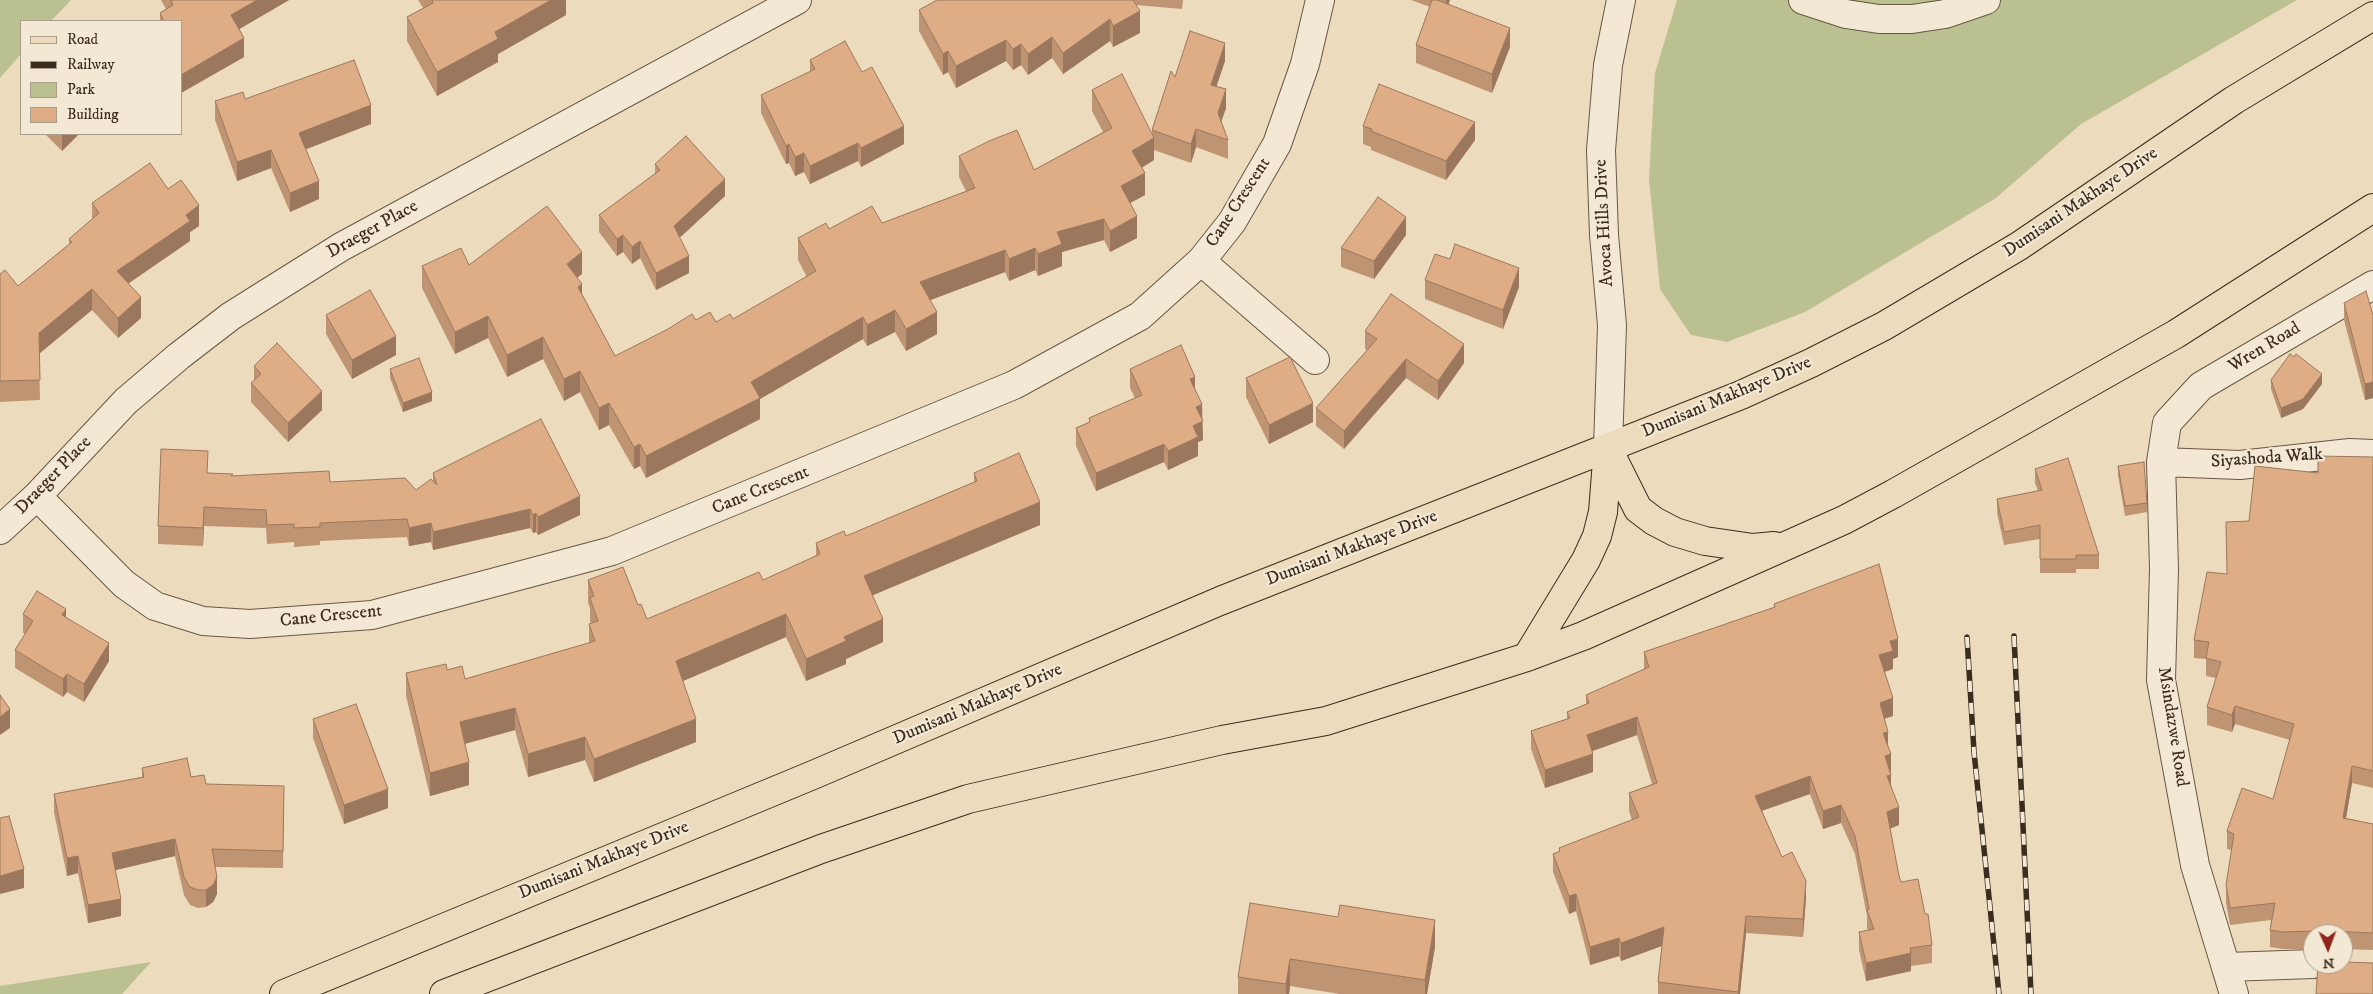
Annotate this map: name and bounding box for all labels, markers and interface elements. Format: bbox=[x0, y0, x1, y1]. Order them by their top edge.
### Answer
legend bbox=[20, 20, 182, 135]
text: Road bbox=[67, 30, 98, 49]
text: Railway bbox=[67, 55, 115, 74]
text: Park bbox=[67, 80, 95, 99]
text: Building bbox=[67, 105, 119, 124]
street label: Dumisani Makhaye Drive bbox=[2000, 143, 2162, 263]
street label: Cane Crescent bbox=[1202, 154, 1276, 252]
street label: Avoca Hills Drive bbox=[1591, 159, 1619, 287]
street label: Draeger Place bbox=[324, 196, 422, 264]
street label: Wren Road bbox=[2225, 318, 2305, 378]
street label: Dumisani Makhaye Drive bbox=[1639, 353, 1815, 443]
street label: Draeger Place bbox=[11, 432, 97, 520]
street label: Siyashoda Walk bbox=[2210, 444, 2324, 474]
street label: Cane Crescent bbox=[709, 462, 813, 520]
street label: Dumisani Makhaye Drive bbox=[1263, 506, 1441, 592]
street label: Cane Crescent bbox=[279, 601, 383, 633]
street label: Dumisani Makhaye Drive bbox=[890, 660, 1066, 750]
street label: Msindazwe Road bbox=[2152, 666, 2192, 788]
street label: Dumisani Makhaye Drive bbox=[516, 817, 692, 905]
north arrow bbox=[2303, 924, 2353, 974]
text: N bbox=[2322, 954, 2335, 972]

